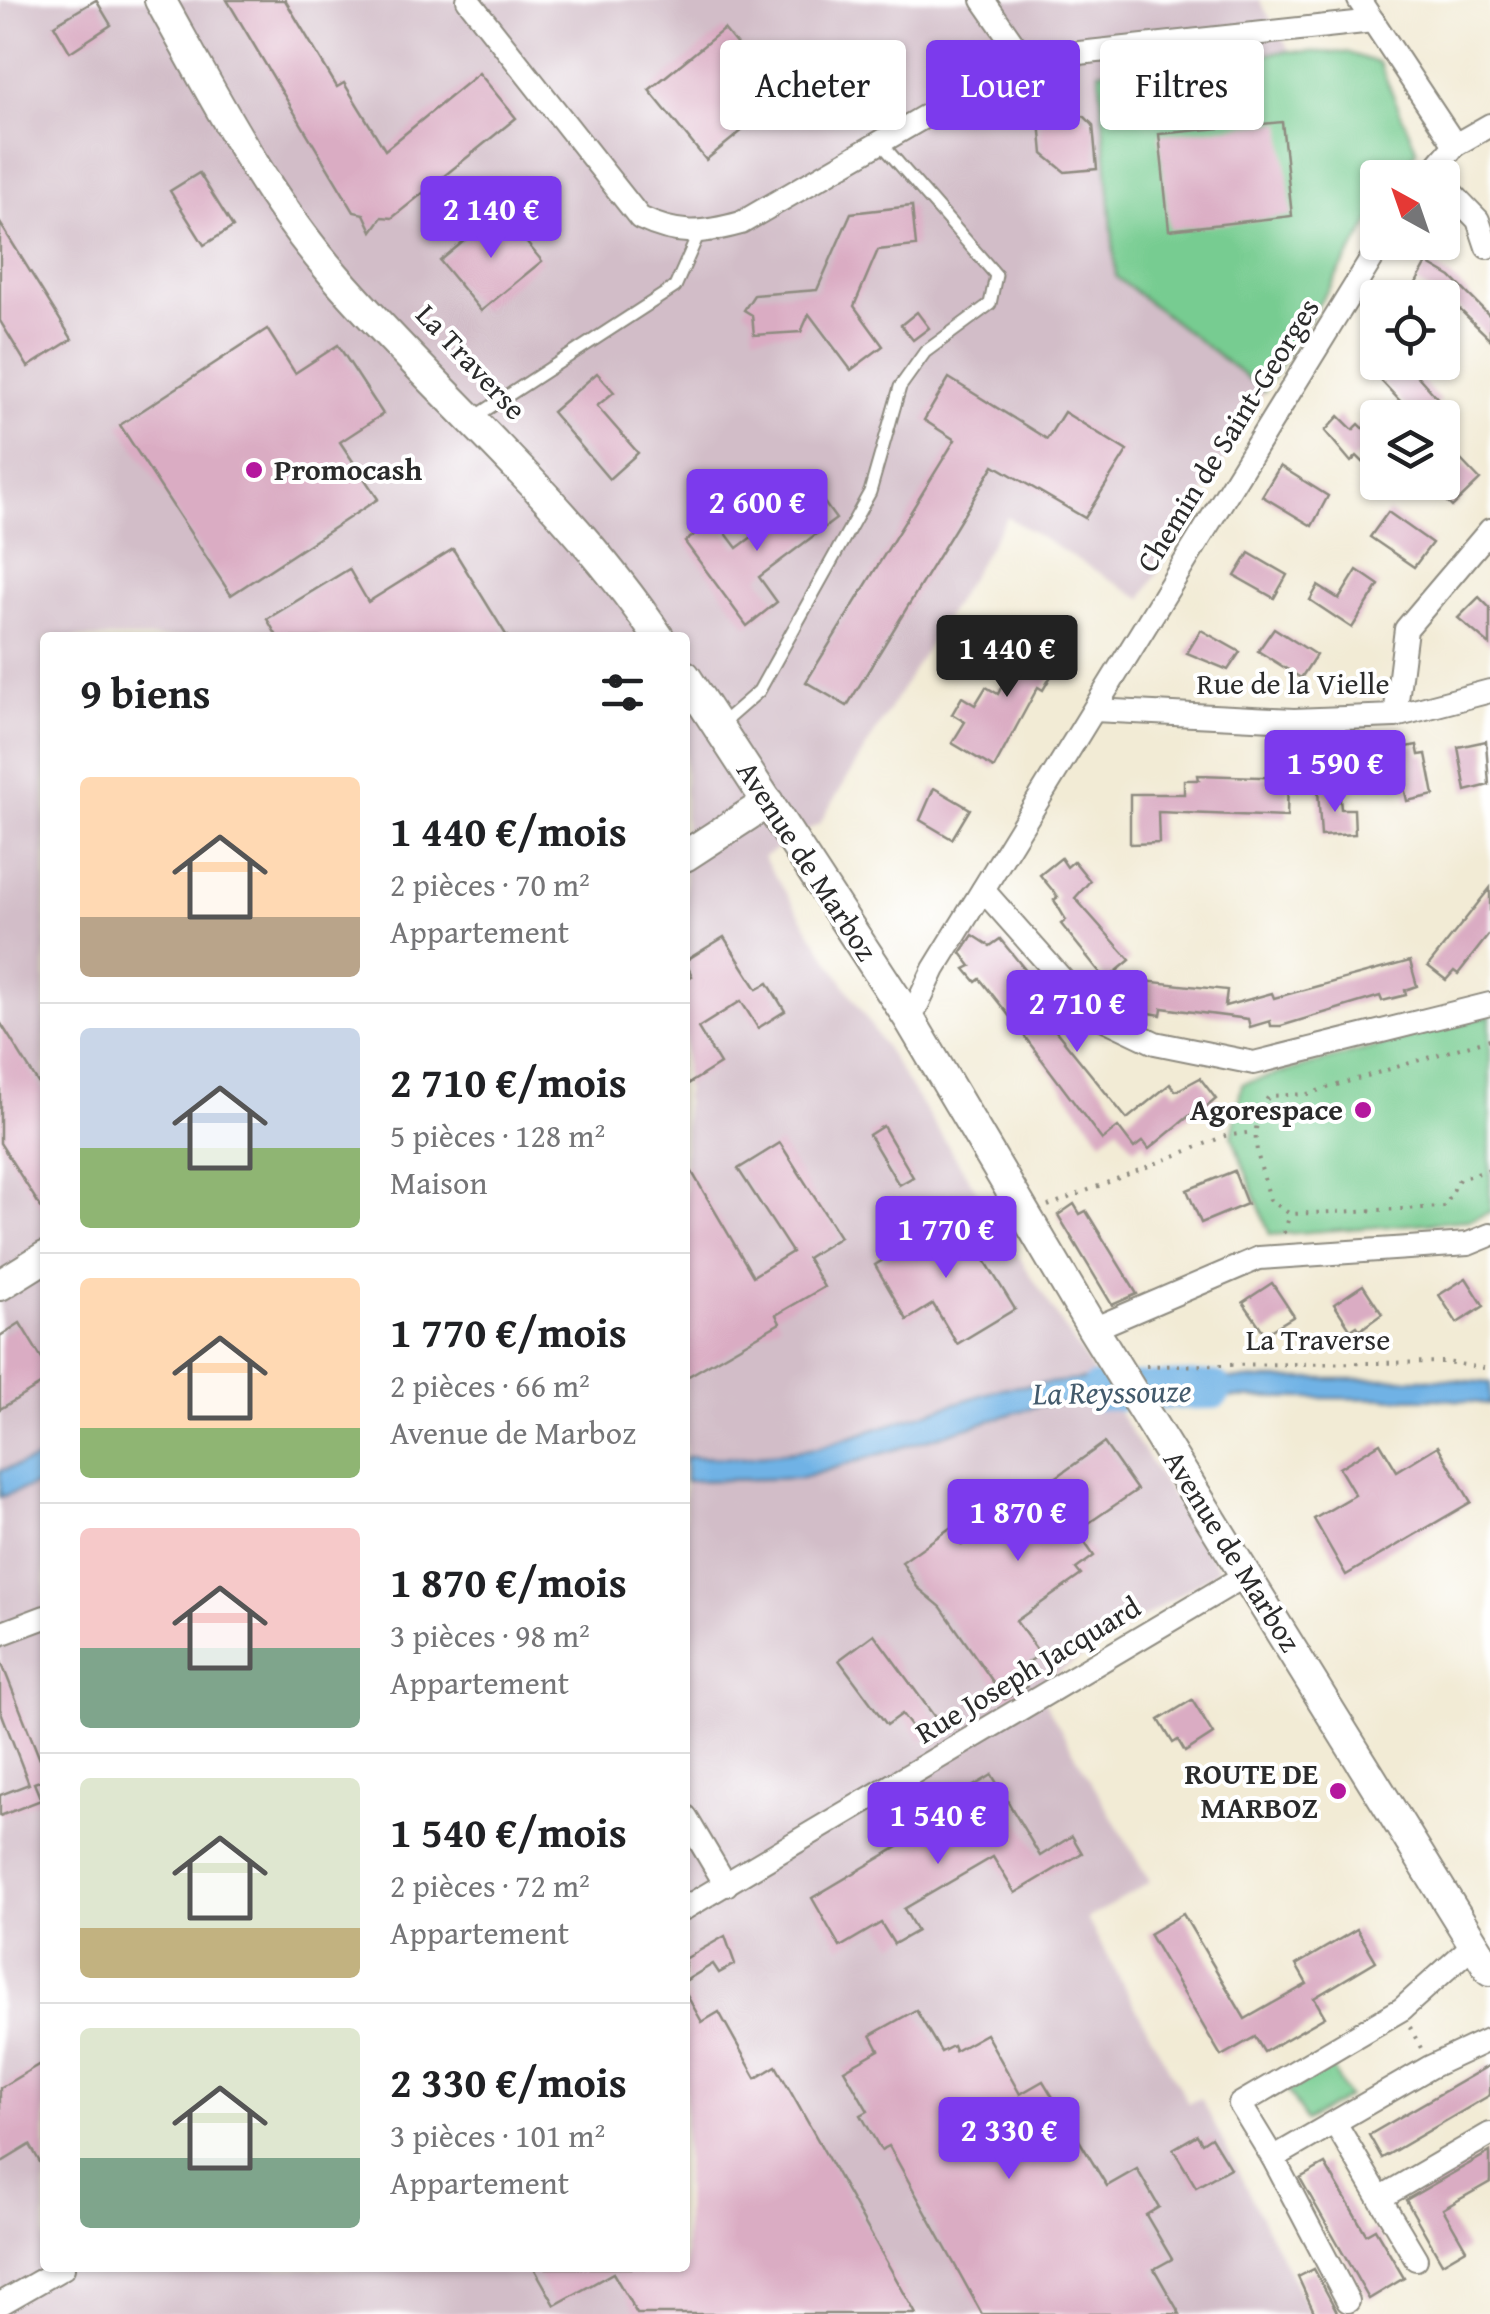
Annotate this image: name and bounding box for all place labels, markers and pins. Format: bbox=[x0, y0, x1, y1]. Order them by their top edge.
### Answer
pin: 2 140 € bbox=[399, 176, 583, 261]
place label: Promocash bbox=[274, 447, 423, 491]
marker: Promocash bbox=[243, 459, 265, 481]
pin: 2 600 € bbox=[665, 469, 849, 554]
pin: 1 440 € bbox=[915, 615, 1099, 700]
pin: 1 590 € bbox=[1243, 730, 1427, 815]
pin: 2 710 € bbox=[985, 970, 1169, 1055]
place label: Agorespace bbox=[1190, 1087, 1343, 1131]
marker: Agorespace bbox=[1352, 1099, 1374, 1121]
pin: 1 770 € bbox=[854, 1196, 1038, 1281]
pin: 1 870 € bbox=[926, 1479, 1110, 1564]
place label: ROUTE DE MARBOZ bbox=[1184, 1751, 1318, 1829]
marker: ROUTE DE MARBOZ bbox=[1327, 1780, 1349, 1802]
pin: 1 540 € bbox=[846, 1782, 1030, 1867]
pin: 2 330 € bbox=[917, 2097, 1101, 2182]

